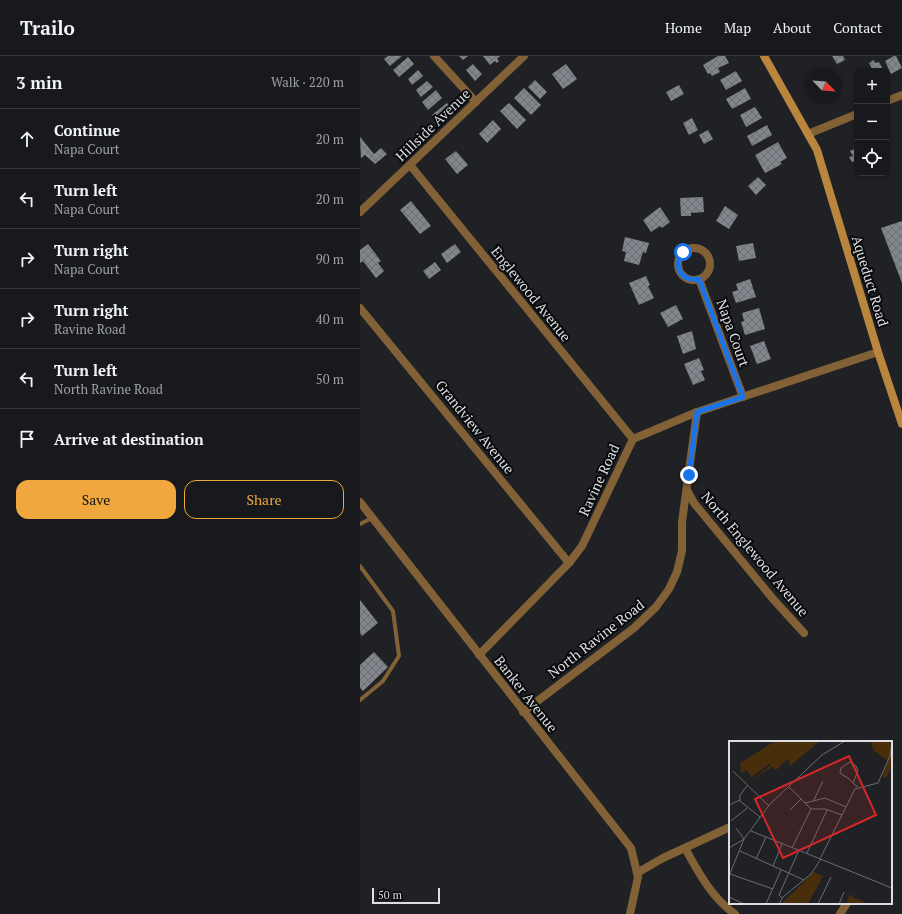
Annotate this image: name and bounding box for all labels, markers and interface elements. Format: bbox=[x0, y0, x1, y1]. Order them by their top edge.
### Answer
text: Trailo bbox=[20, 15, 75, 40]
text: Home bbox=[665, 18, 702, 37]
text: Map bbox=[724, 18, 751, 37]
text: About bbox=[773, 18, 811, 37]
text: Contact bbox=[833, 18, 882, 37]
north arrow bbox=[806, 68, 842, 104]
map controls bbox=[854, 68, 890, 176]
button: + bbox=[854, 68, 890, 104]
text: 3 min bbox=[16, 71, 63, 94]
text: Walk · 220 m bbox=[271, 73, 344, 91]
street label: Hillside Avenue bbox=[391, 84, 474, 165]
button: − bbox=[854, 104, 890, 140]
text: Continue bbox=[54, 120, 120, 140]
icon: ahead bbox=[16, 128, 38, 150]
text: 20 m bbox=[316, 130, 344, 148]
text: Napa Court bbox=[54, 140, 120, 158]
button: locate bbox=[854, 140, 890, 176]
text: Turn left bbox=[54, 180, 118, 200]
icon: left bbox=[16, 188, 38, 210]
text: 20 m bbox=[316, 190, 344, 208]
text: Napa Court bbox=[54, 200, 120, 218]
street label: Aqueduct Road bbox=[848, 233, 893, 329]
text: Turn right bbox=[54, 240, 129, 260]
street label: Englewood Avenue bbox=[487, 242, 576, 345]
route start bbox=[674, 243, 692, 261]
icon: right bbox=[16, 248, 38, 270]
text: 90 m bbox=[316, 250, 344, 268]
text: Napa Court bbox=[54, 260, 120, 278]
street label: Napa Court bbox=[712, 296, 755, 370]
text: Turn right bbox=[54, 300, 129, 320]
icon: right bbox=[16, 308, 38, 330]
text: 40 m bbox=[316, 310, 344, 328]
text: Ravine Road bbox=[54, 320, 126, 338]
text: Turn left bbox=[54, 360, 118, 380]
icon: left bbox=[16, 368, 38, 390]
text: 50 m bbox=[316, 370, 344, 388]
street label: Grandview Avenue bbox=[432, 376, 519, 478]
text: North Ravine Road bbox=[54, 380, 163, 398]
icon: arrive bbox=[16, 428, 38, 450]
text: Arrive at destination bbox=[54, 429, 204, 449]
street label: Ravine Road bbox=[574, 441, 624, 519]
route end bbox=[680, 466, 698, 484]
button: Save bbox=[16, 480, 176, 519]
button: Share bbox=[184, 480, 344, 519]
street label: North Englewood Avenue bbox=[697, 487, 813, 620]
street label: North Ravine Road bbox=[544, 595, 648, 682]
street label: Banker Avenue bbox=[490, 651, 562, 736]
inset map bbox=[729, 741, 892, 904]
scale bar bbox=[372, 886, 440, 905]
text: 50 m bbox=[378, 888, 402, 902]

